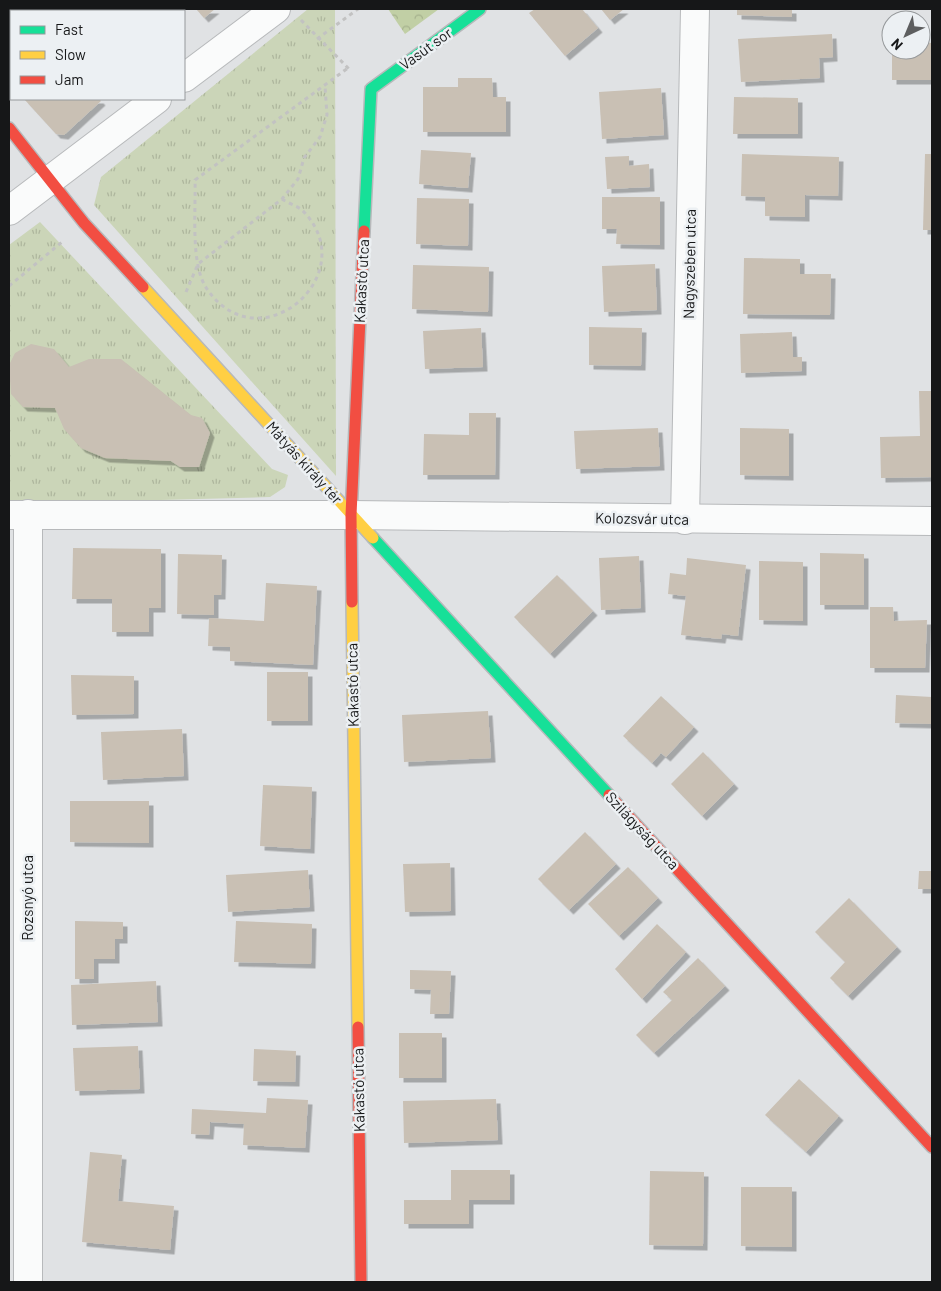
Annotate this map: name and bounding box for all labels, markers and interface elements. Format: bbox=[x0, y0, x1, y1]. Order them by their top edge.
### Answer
legend bbox=[10, 10, 185, 100]
north arrow bbox=[881, 10, 931, 60]
text: Fast bbox=[55, 20, 83, 38]
street label: Vasút sor bbox=[396, 23, 456, 73]
text: N bbox=[887, 35, 906, 54]
text: Slow bbox=[55, 45, 86, 63]
text: Jam bbox=[55, 70, 84, 88]
street label: Nagyszeben utca bbox=[679, 209, 699, 319]
street label: Kakastó utca bbox=[350, 238, 372, 323]
street label: Mátyás király tér bbox=[263, 417, 347, 508]
street label: Kolozsvár utca bbox=[595, 508, 689, 528]
street label: Kakastó utca bbox=[342, 643, 362, 727]
street label: Szilágyság utca bbox=[602, 788, 683, 873]
street label: Rozsnyó utca bbox=[18, 855, 36, 941]
street label: Kakastó utca bbox=[348, 1048, 368, 1132]

